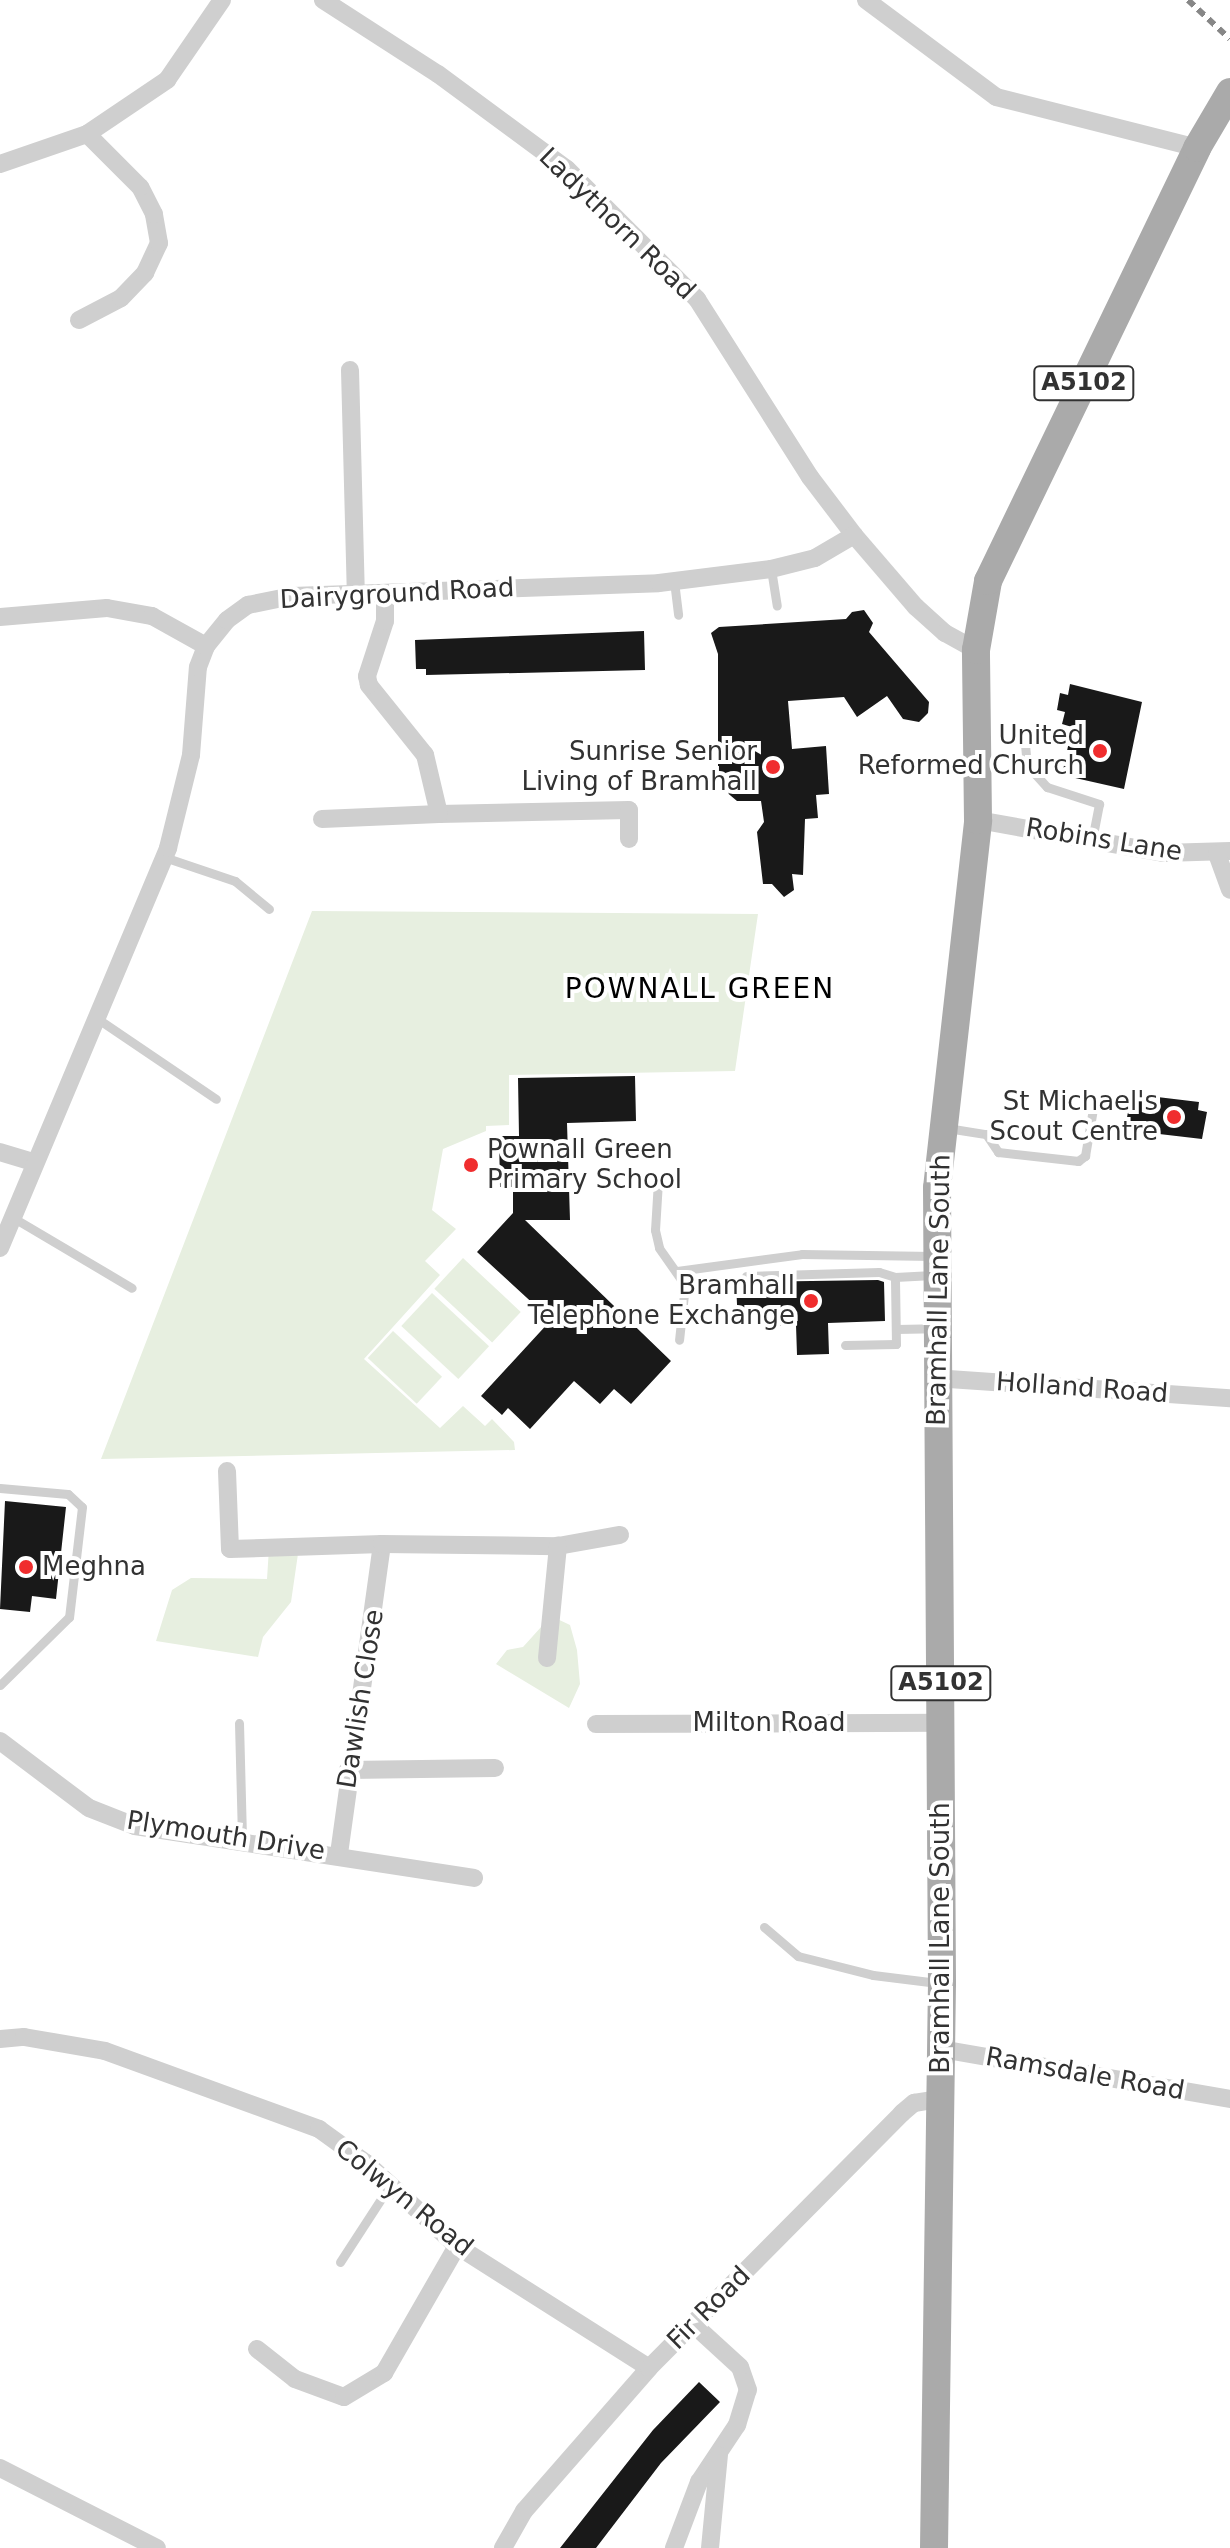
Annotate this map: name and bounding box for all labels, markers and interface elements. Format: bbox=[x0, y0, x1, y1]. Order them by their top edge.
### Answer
street label: Ladythorn Road bbox=[532, 142, 702, 306]
road number: A5102 bbox=[1032, 363, 1136, 403]
street label: Dairyground Road bbox=[279, 572, 515, 616]
place label: United Reformed Church bbox=[858, 720, 1084, 782]
place label: Sunrise Senior Living of Bramhall bbox=[521, 736, 757, 798]
marker: United Reformed Church bbox=[1091, 742, 1109, 760]
marker: Sunrise Senior Living of Bramhall bbox=[764, 758, 782, 776]
street label: Robins Lane bbox=[1024, 812, 1184, 868]
district label: POWNALL GREEN bbox=[565, 972, 835, 1006]
place label: St Michael's Scout Centre bbox=[989, 1086, 1158, 1148]
marker: St Michael's Scout Centre bbox=[1165, 1108, 1183, 1126]
place label: Pownall Green Primary School bbox=[487, 1134, 682, 1196]
street label: Bramhall Lane South bbox=[921, 1154, 957, 1426]
marker: Pownall Green Primary School bbox=[462, 1156, 480, 1174]
place label: Bramhall Telephone Exchange bbox=[528, 1270, 795, 1332]
marker: Bramhall Telephone Exchange bbox=[802, 1292, 820, 1310]
street label: Holland Road bbox=[995, 1366, 1169, 1410]
place label: Meghna bbox=[42, 1551, 146, 1583]
marker: Meghna bbox=[17, 1558, 35, 1576]
street label: Dawlish Close bbox=[331, 1607, 391, 1791]
road number: A5102 bbox=[889, 1663, 993, 1703]
street label: Milton Road bbox=[693, 1707, 845, 1739]
street label: Bramhall Lane South bbox=[925, 1802, 957, 2074]
street label: Plymouth Drive bbox=[125, 1805, 327, 1867]
street label: Ramsdale Road bbox=[983, 2041, 1187, 2107]
street label: Colwyn Road bbox=[329, 2133, 479, 2263]
street label: Fir Road bbox=[661, 2260, 757, 2356]

